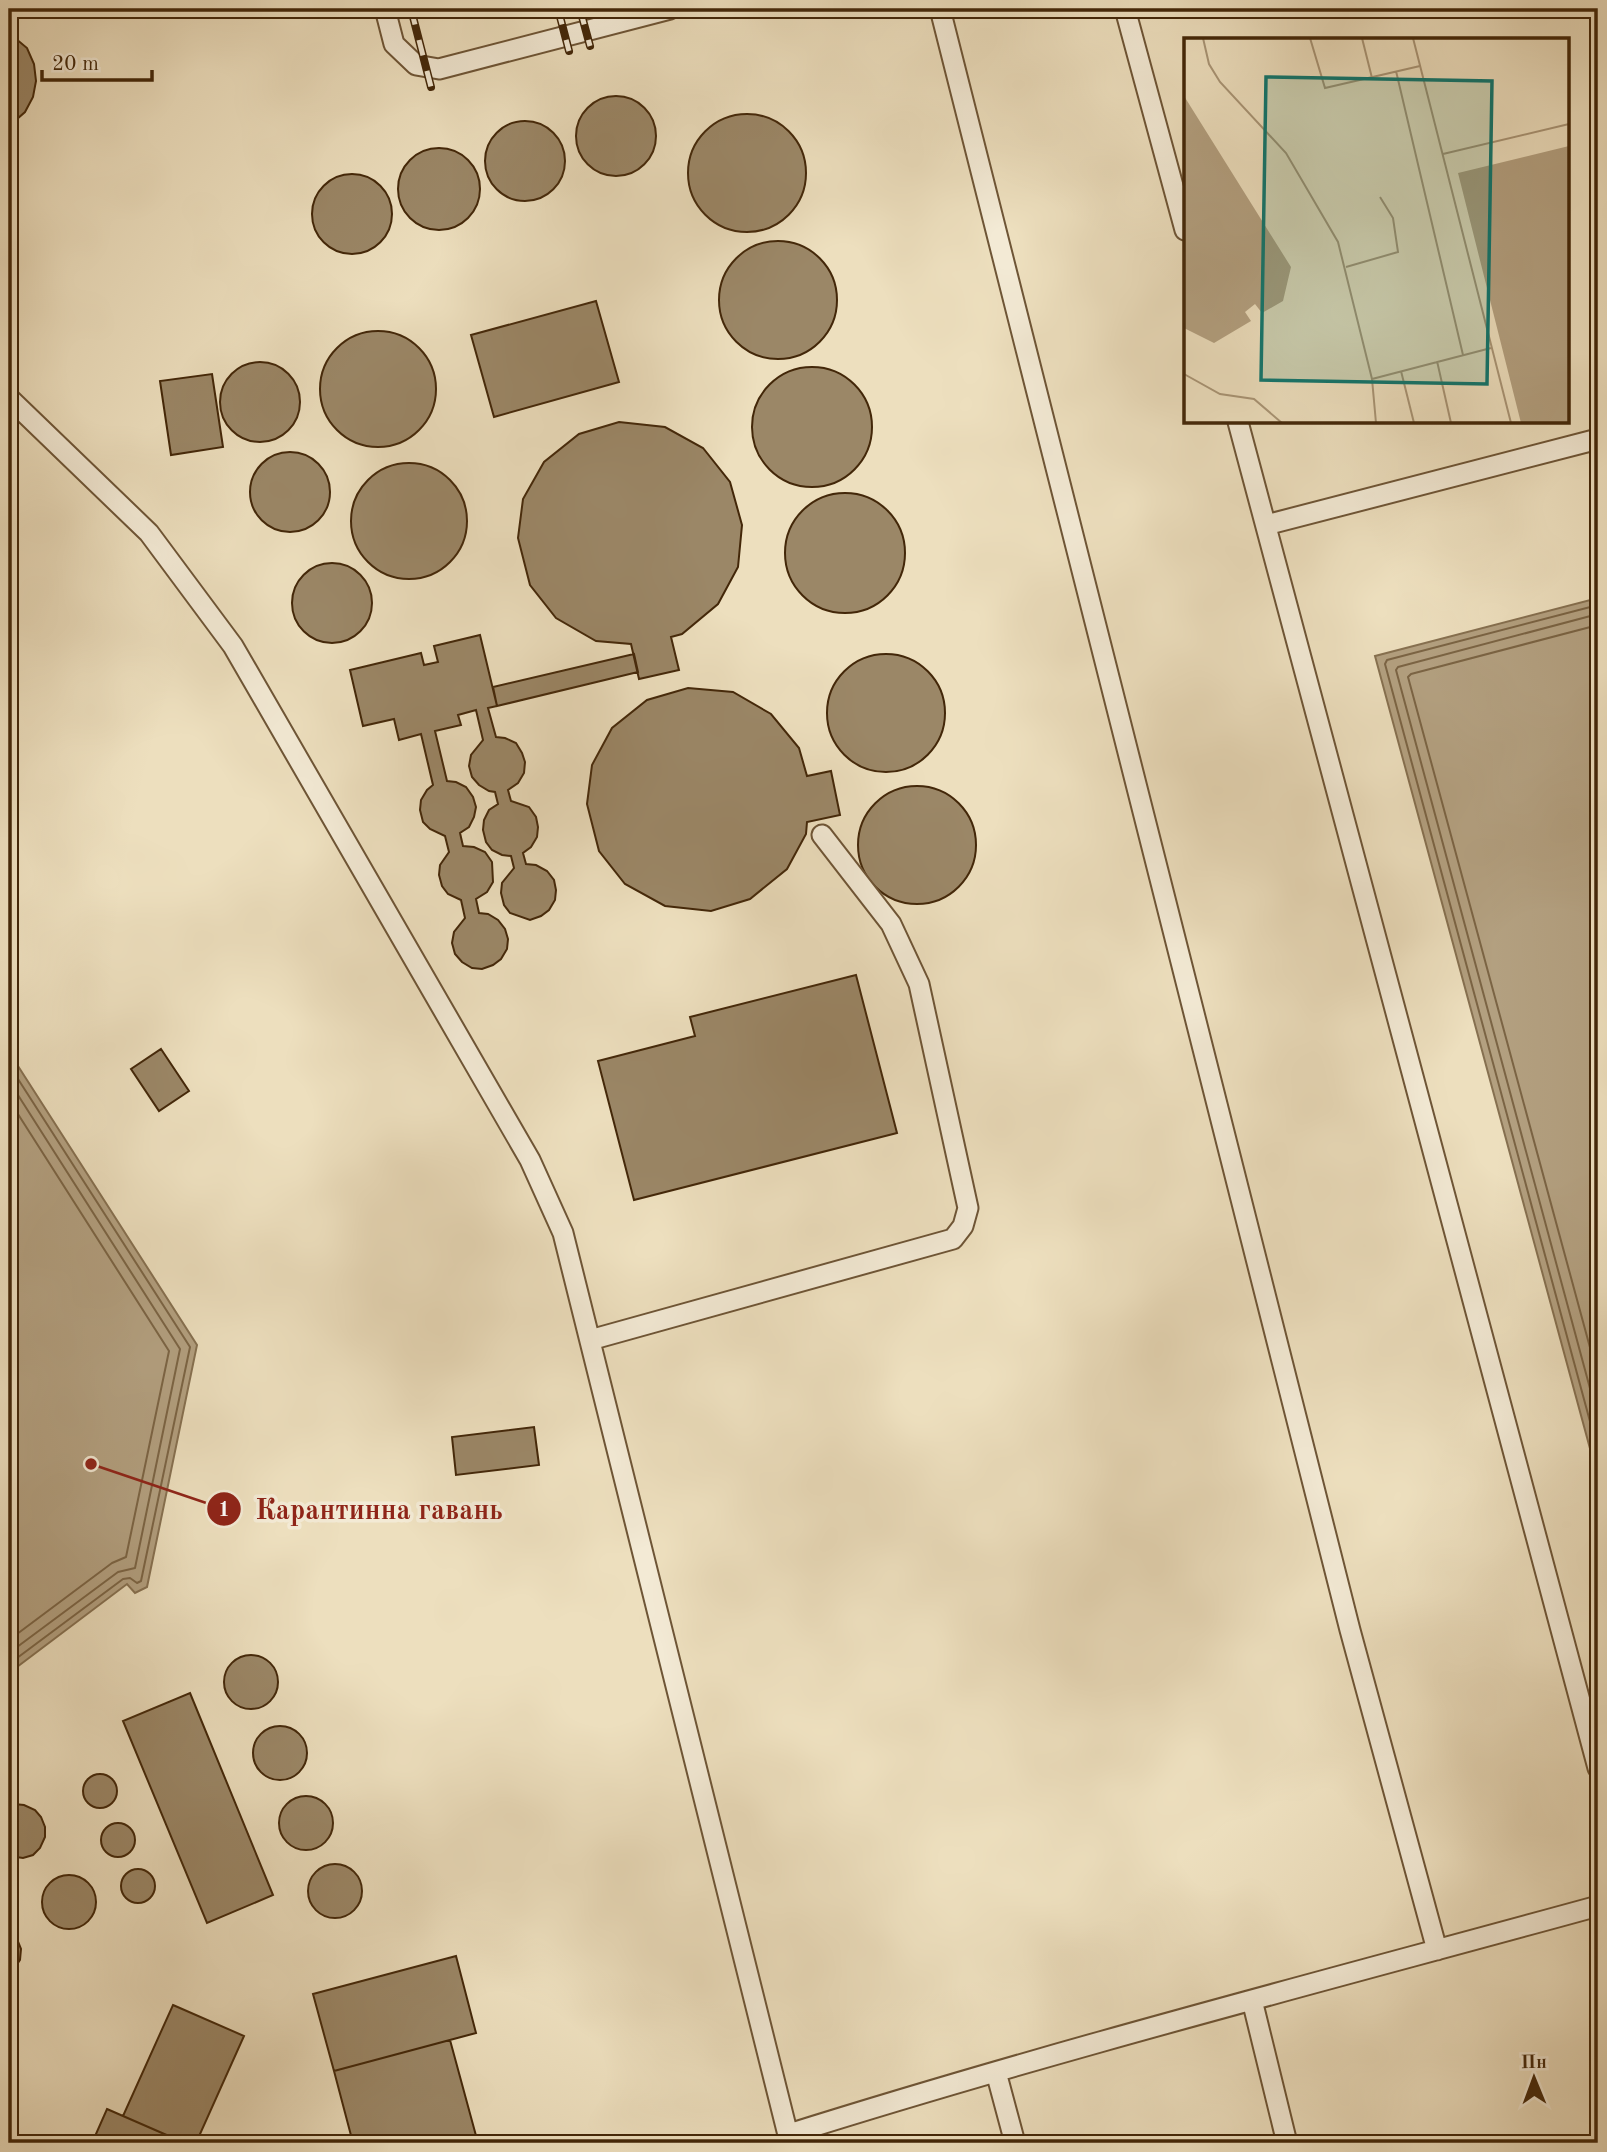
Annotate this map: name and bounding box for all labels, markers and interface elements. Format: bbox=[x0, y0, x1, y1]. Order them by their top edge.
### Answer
scale bar bbox=[42, 38, 152, 82]
inset map bbox=[1184, 38, 1568, 424]
text: 20 m bbox=[52, 54, 99, 75]
callout: Карантинна гавань bbox=[206, 1484, 517, 1533]
text: Карантинна гавань bbox=[255, 1497, 503, 1526]
text: 1 bbox=[218, 1500, 230, 1521]
north arrow bbox=[1498, 2044, 1568, 2114]
text: Пн bbox=[1520, 2054, 1547, 2073]

